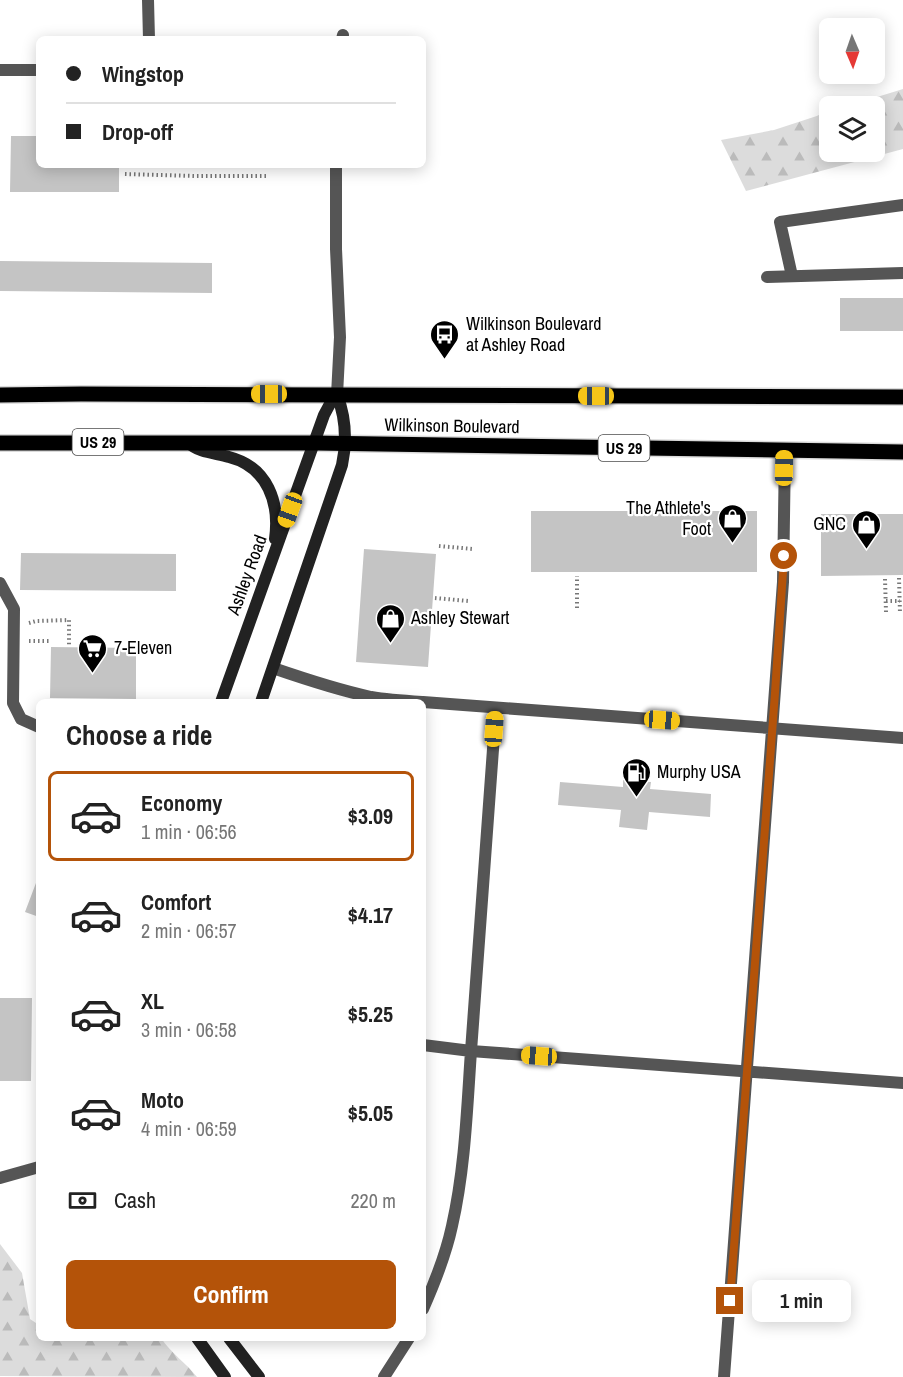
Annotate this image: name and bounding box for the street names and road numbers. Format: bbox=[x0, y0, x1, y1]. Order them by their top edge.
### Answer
street label: Wilkinson Boulevard bbox=[384, 412, 520, 439]
road number: US 29 bbox=[72, 429, 124, 455]
road number: US 29 bbox=[598, 435, 650, 461]
street label: Ashley Road bbox=[220, 531, 273, 619]

